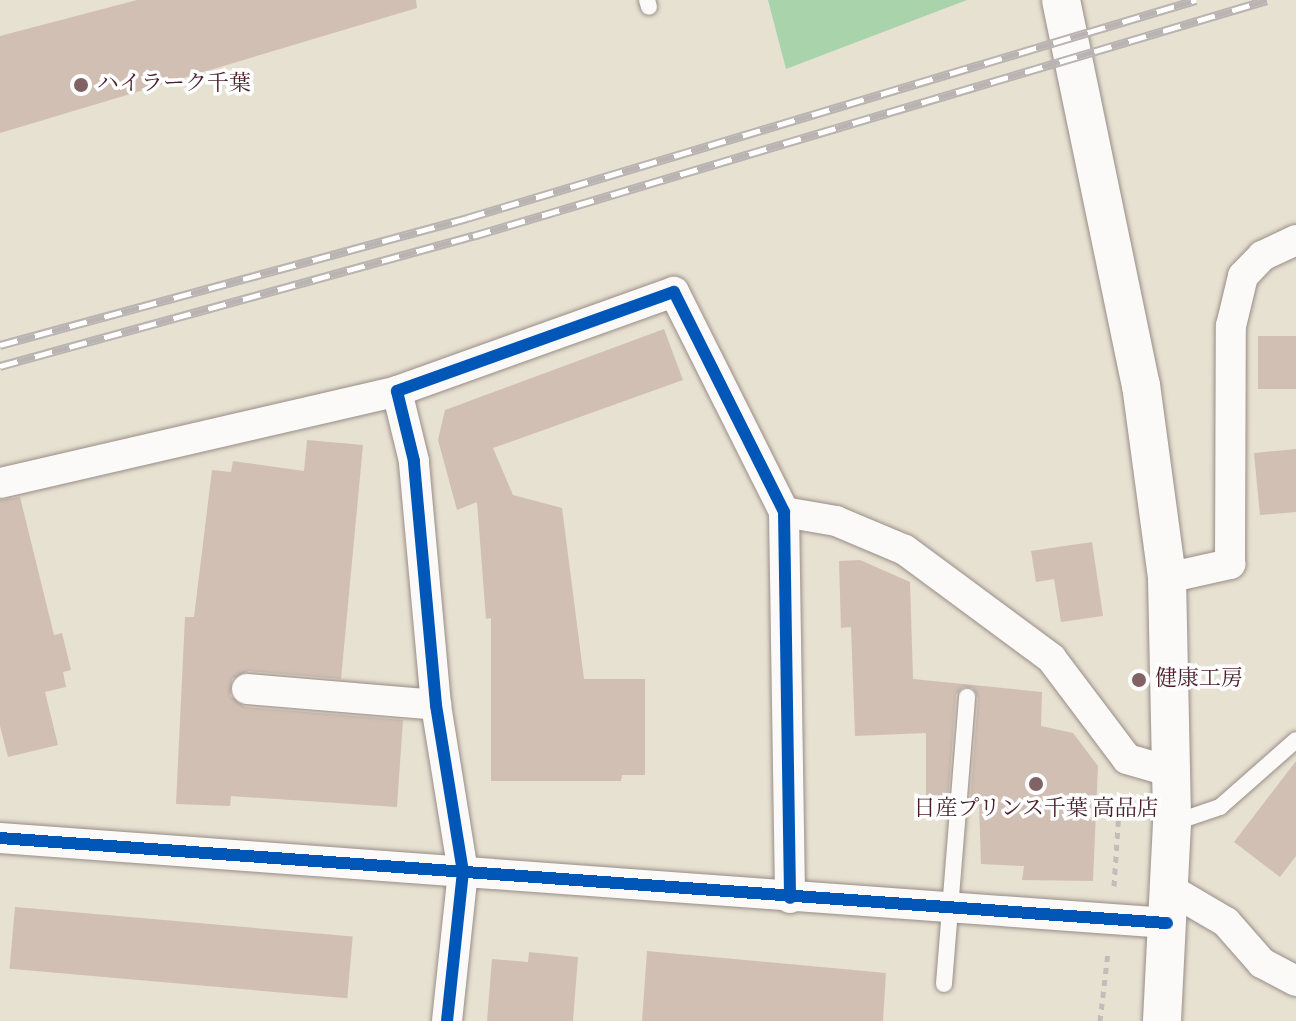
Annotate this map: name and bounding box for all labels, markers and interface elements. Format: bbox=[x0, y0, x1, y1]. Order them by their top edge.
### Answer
place label: ハイラーク千葉 bbox=[97, 72, 251, 98]
marker: ハイラーク千葉 bbox=[72, 76, 90, 94]
place label: 健康工房 bbox=[1155, 667, 1243, 693]
marker: 健康工房 bbox=[1130, 671, 1148, 689]
marker: 日産プリンス千葉 高品店 bbox=[1027, 775, 1045, 793]
place label: 日産プリンス千葉 高品店 bbox=[913, 797, 1159, 823]

